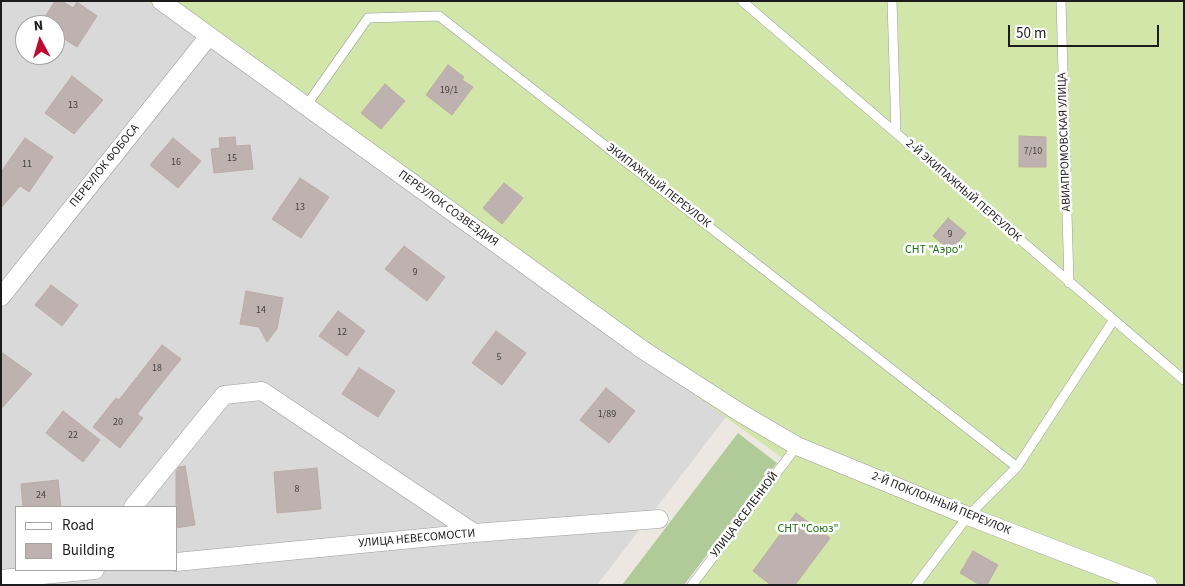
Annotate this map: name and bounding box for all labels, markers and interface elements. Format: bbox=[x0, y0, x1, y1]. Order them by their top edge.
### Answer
north arrow bbox=[15, 15, 65, 65]
scale bar bbox=[1010, 15, 1161, 47]
text: N bbox=[33, 16, 44, 37]
text: 50 m bbox=[1016, 23, 1046, 44]
street label: АВИАПРОМОВСКАЯ УЛИЦА bbox=[1055, 72, 1075, 212]
house number: 19/1 bbox=[440, 85, 458, 97]
house number: 13 bbox=[68, 100, 78, 112]
street label: ПЕРЕУЛОК ФОБОСА bbox=[67, 122, 143, 210]
street label: 2-Й ЭКИПАЖНЫЙ ПЕРЕУЛОК bbox=[902, 137, 1024, 245]
street label: ЭКИПАЖНЫЙ ПЕРЕУЛОК bbox=[603, 141, 713, 231]
house number: 7/10 bbox=[1024, 146, 1042, 158]
house number: 15 bbox=[227, 153, 237, 165]
house number: 16 bbox=[171, 157, 181, 169]
house number: 11 bbox=[22, 159, 32, 171]
street label: ПЕРЕУЛОК СОЗВЕЗДИЯ bbox=[395, 168, 501, 250]
house number: 13 bbox=[295, 202, 305, 214]
house number: 9 bbox=[948, 229, 952, 241]
park label: СНТ "Аэро" bbox=[905, 243, 963, 257]
house number: 9 bbox=[413, 267, 417, 279]
house number: 14 bbox=[256, 305, 266, 317]
house number: 12 bbox=[337, 327, 347, 339]
house number: 5 bbox=[497, 352, 501, 364]
house number: 18 bbox=[152, 363, 162, 375]
house number: 1/89 bbox=[598, 409, 616, 421]
house number: 20 bbox=[113, 417, 123, 429]
house number: 22 bbox=[68, 430, 78, 442]
street label: УЛИЦА ВСЕЛЕННОЙ bbox=[708, 469, 782, 561]
street label: 2-Й ПОКЛОННЫЙ ПЕРЕУЛОК bbox=[869, 469, 1013, 539]
house number: 8 bbox=[295, 484, 299, 496]
house number: 24 bbox=[36, 490, 46, 502]
legend bbox=[15, 506, 178, 571]
text: Road bbox=[62, 515, 94, 536]
park label: СНТ "Союз" bbox=[777, 522, 839, 536]
street label: УЛИЦА НЕВЕСОМОСТИ bbox=[358, 527, 476, 551]
text: Building bbox=[62, 540, 114, 561]

